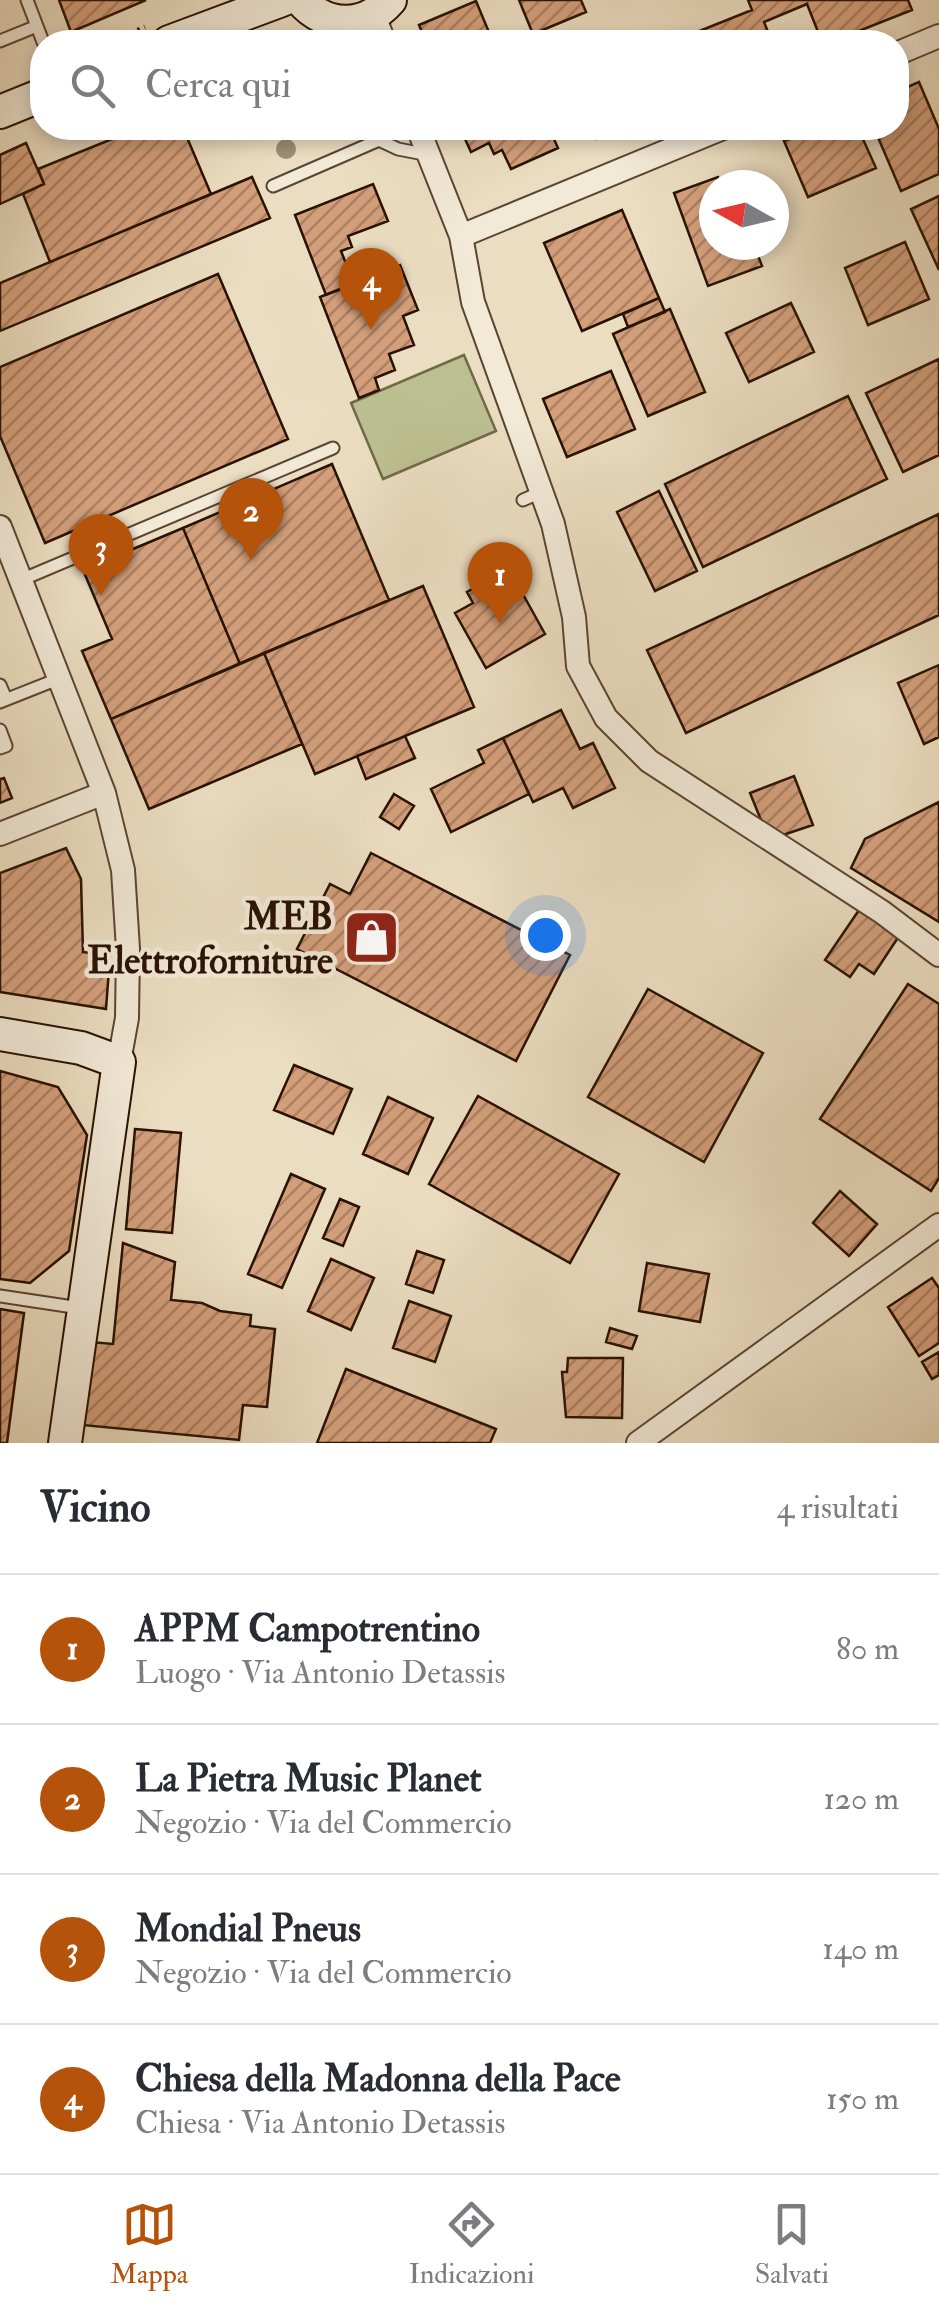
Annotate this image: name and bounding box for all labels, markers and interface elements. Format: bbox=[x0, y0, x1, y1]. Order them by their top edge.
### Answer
search box bbox=[30, 30, 909, 140]
icon: search bbox=[65, 58, 120, 113]
text: Cerca qui bbox=[145, 61, 291, 109]
north arrow bbox=[699, 170, 789, 260]
pin: 4 bbox=[338, 248, 404, 330]
pin: 2 bbox=[218, 478, 284, 560]
pin: 3 bbox=[68, 514, 134, 596]
pin: 1 bbox=[468, 542, 532, 624]
place label: MEB Elettroforniture bbox=[87, 893, 333, 985]
shop icon: MEB Elettroforniture bbox=[342, 908, 402, 968]
your location bbox=[520, 910, 571, 961]
text: Vicino bbox=[40, 1482, 150, 1534]
text: 4 risultati bbox=[777, 1488, 899, 1528]
text: APPM Campotrentino bbox=[135, 1605, 480, 1653]
text: 1 bbox=[67, 1629, 78, 1669]
text: 80 m bbox=[836, 1629, 899, 1669]
text: Luogo · Via Antonio Detassis bbox=[135, 1653, 506, 1693]
text: La Pietra Music Planet bbox=[135, 1755, 482, 1803]
text: 2 bbox=[64, 1779, 81, 1819]
text: 120 m bbox=[823, 1779, 899, 1819]
text: Negozio · Via del Commercio bbox=[135, 1803, 512, 1843]
text: Mondial Pneus bbox=[135, 1905, 361, 1953]
text: 3 bbox=[66, 1929, 79, 1969]
text: 140 m bbox=[822, 1929, 899, 1969]
text: Negozio · Via del Commercio bbox=[135, 1953, 512, 1993]
text: Chiesa della Madonna della Pace bbox=[135, 2055, 621, 2103]
text: 4 bbox=[64, 2079, 81, 2119]
text: 150 m bbox=[826, 2079, 899, 2119]
text: Chiesa · Via Antonio Detassis bbox=[135, 2103, 505, 2143]
tab: Mappa bbox=[110, 2197, 188, 2292]
tab: Indicazioni bbox=[409, 2197, 534, 2292]
tab: Salvati bbox=[755, 2197, 829, 2292]

